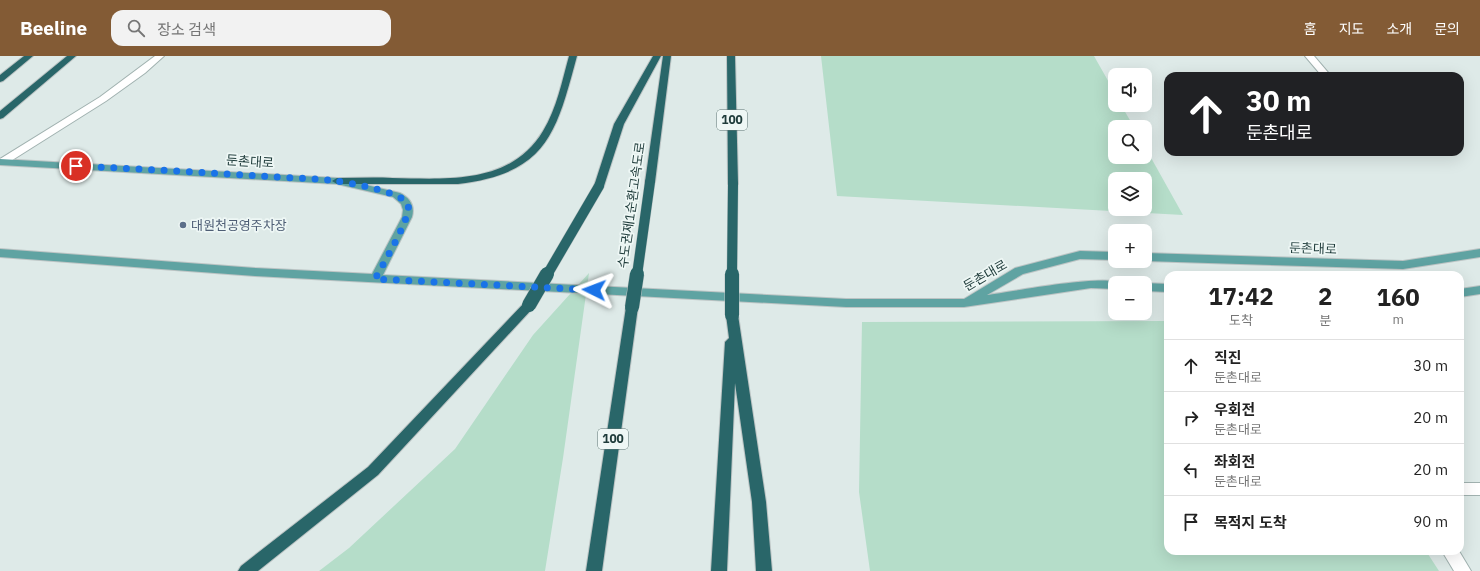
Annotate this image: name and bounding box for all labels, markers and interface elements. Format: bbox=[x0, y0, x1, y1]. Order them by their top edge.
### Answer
search box bbox=[111, 10, 391, 46]
text: Beeline bbox=[20, 16, 87, 40]
icon: search bbox=[125, 17, 147, 39]
text: 장소 검색 bbox=[157, 20, 216, 39]
text: 홈 bbox=[1304, 20, 1317, 38]
text: 지도 bbox=[1339, 20, 1364, 38]
text: 소개 bbox=[1386, 20, 1412, 38]
text: 문의 bbox=[1434, 20, 1460, 38]
map controls bbox=[1108, 68, 1152, 320]
button: sound bbox=[1108, 68, 1152, 112]
text: 30 m bbox=[1246, 82, 1311, 119]
icon: ahead bbox=[1180, 88, 1232, 140]
road number: 100 bbox=[717, 110, 747, 130]
button: search bbox=[1108, 120, 1152, 164]
text: 둔촌대로 bbox=[1246, 121, 1312, 144]
street label: 수도권제1순환고속도로 bbox=[614, 141, 649, 269]
pin bbox=[59, 149, 93, 183]
street label: 둔촌대로 bbox=[226, 151, 274, 172]
icon: arrive bbox=[65, 155, 87, 177]
button: layers bbox=[1108, 172, 1152, 216]
place label: 대원천공영주차장 bbox=[191, 217, 287, 234]
marker: 대원천공영주차장 bbox=[178, 220, 188, 230]
button: + bbox=[1108, 224, 1152, 268]
street label: 둔촌대로 bbox=[1289, 239, 1337, 258]
street label: 둔촌대로 bbox=[960, 256, 1010, 295]
position arrow bbox=[573, 269, 615, 311]
button: − bbox=[1108, 276, 1152, 320]
text: 17:42 bbox=[1208, 280, 1274, 312]
text: 2 bbox=[1318, 280, 1332, 312]
text: 160 bbox=[1377, 281, 1420, 313]
text: m bbox=[1392, 311, 1404, 328]
text: 도착 bbox=[1229, 312, 1253, 329]
text: 분 bbox=[1319, 312, 1331, 329]
text: 직진 bbox=[1214, 348, 1242, 367]
icon: ahead bbox=[1180, 355, 1202, 377]
text: 30 m bbox=[1413, 356, 1448, 375]
text: 둔촌대로 bbox=[1214, 369, 1262, 386]
text: 우회전 bbox=[1214, 400, 1255, 419]
icon: right bbox=[1180, 407, 1202, 429]
text: 20 m bbox=[1413, 408, 1448, 427]
text: 둔촌대로 bbox=[1214, 421, 1262, 438]
road number: 100 bbox=[598, 429, 628, 449]
text: 좌회전 bbox=[1214, 452, 1255, 471]
icon: left bbox=[1180, 459, 1202, 481]
text: 20 m bbox=[1413, 460, 1448, 479]
text: 둔촌대로 bbox=[1214, 473, 1262, 490]
icon: arrive bbox=[1180, 511, 1202, 533]
text: 90 m bbox=[1413, 512, 1448, 531]
text: 목적지 도착 bbox=[1214, 513, 1287, 532]

